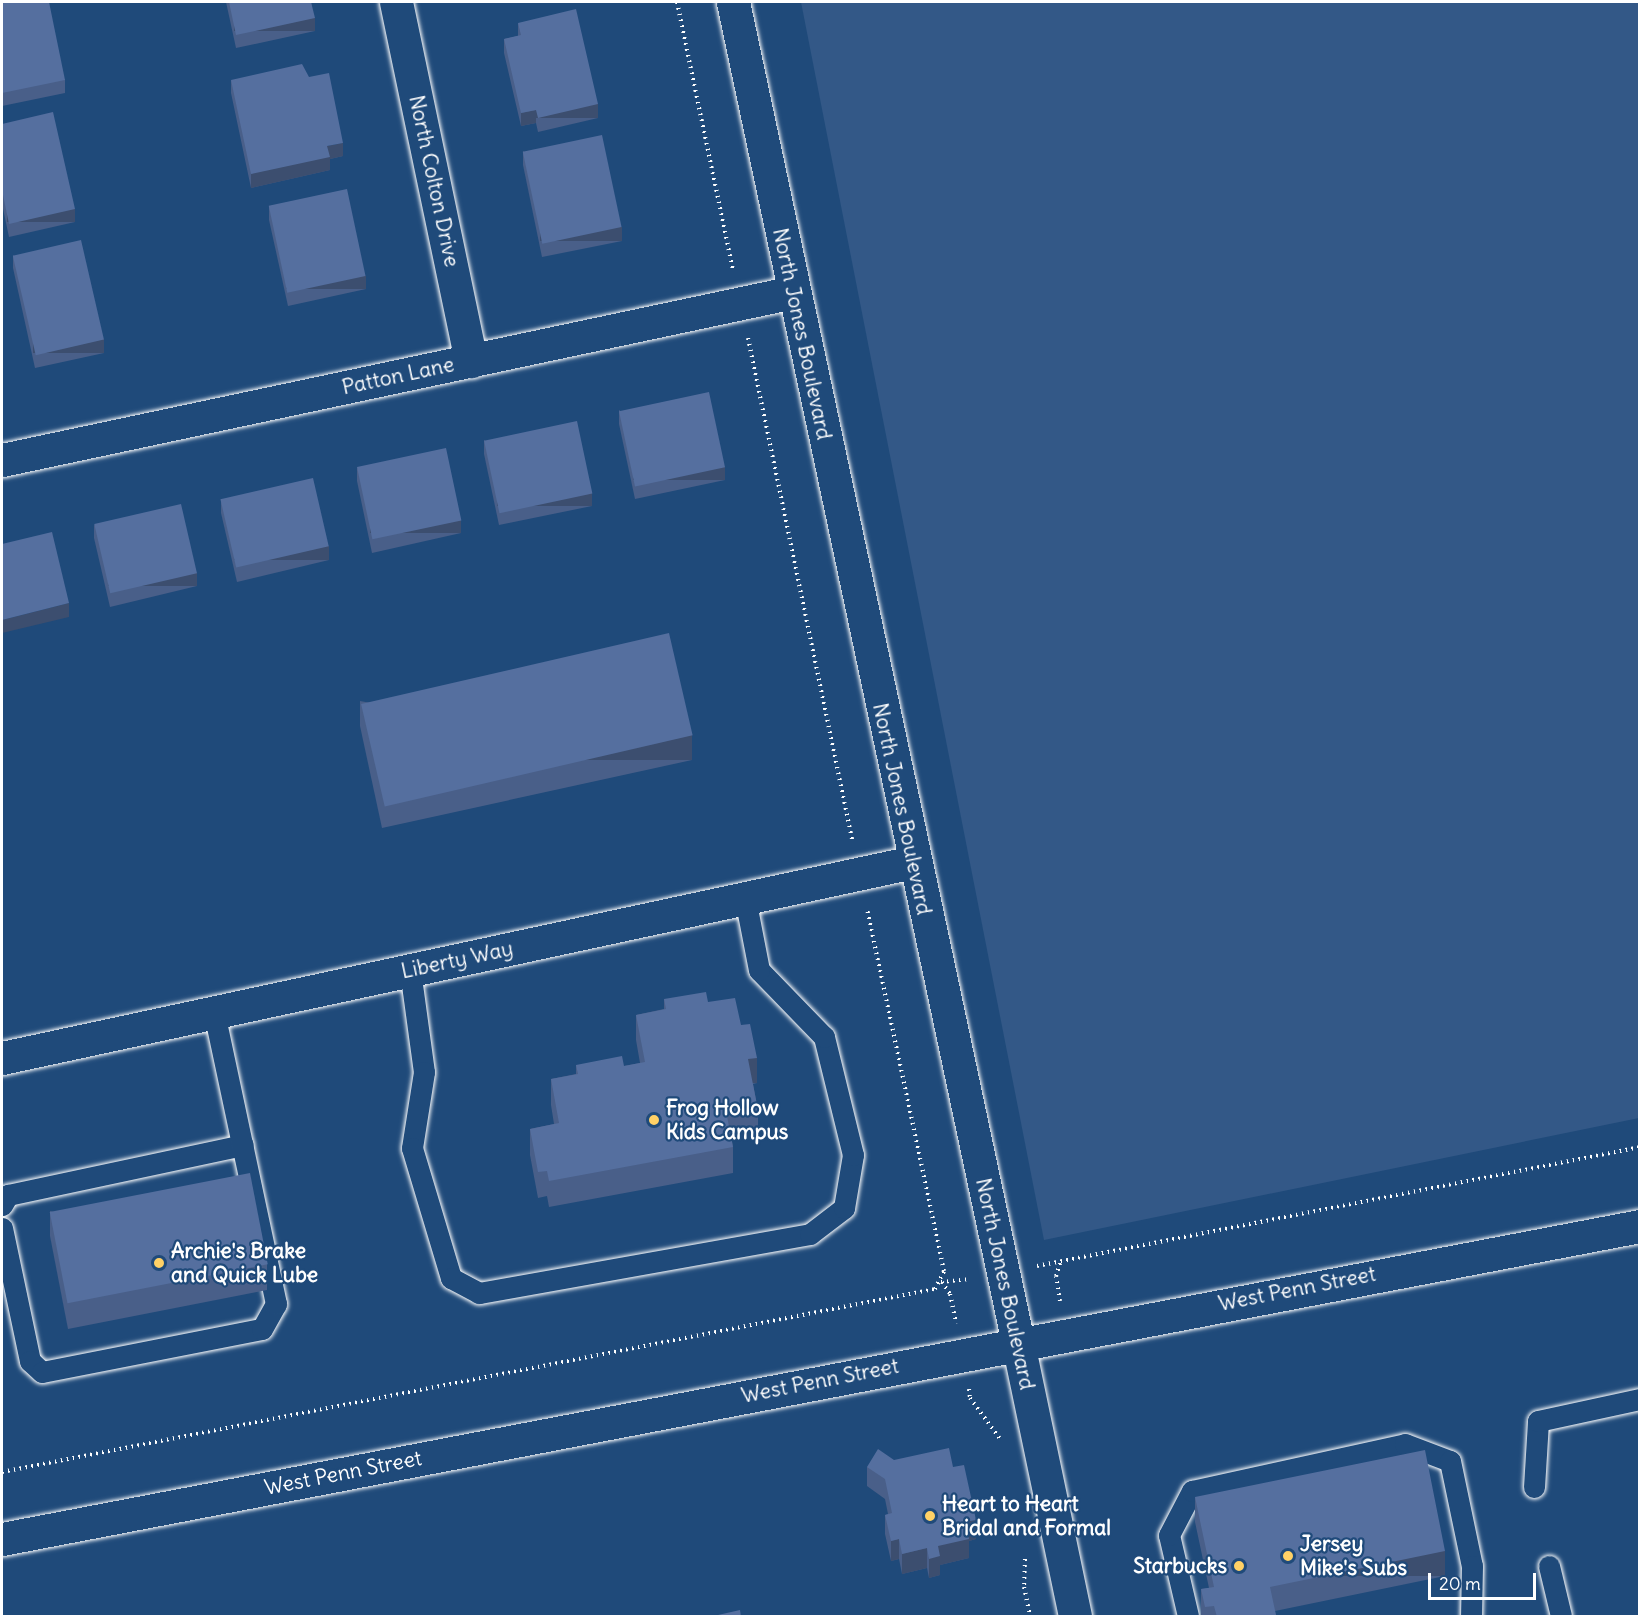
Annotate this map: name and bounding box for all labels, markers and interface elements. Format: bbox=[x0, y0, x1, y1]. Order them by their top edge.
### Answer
street label: North Colton Drive bbox=[404, 93, 464, 269]
street label: North Jones Boulevard bbox=[767, 226, 837, 442]
street label: Patton Lane bbox=[340, 352, 456, 400]
street label: North Jones Boulevard bbox=[867, 701, 937, 917]
street label: Liberty Way bbox=[399, 936, 515, 984]
place label: Frog Hollow Kids Campus bbox=[666, 1095, 788, 1145]
marker: Frog Hollow Kids Campus bbox=[647, 1113, 661, 1127]
street label: North Jones Boulevard bbox=[970, 1176, 1040, 1392]
place label: Archie's Brake and Quick Lube bbox=[171, 1238, 318, 1288]
marker: Archie's Brake and Quick Lube bbox=[152, 1256, 166, 1270]
street label: West Penn Street bbox=[1216, 1261, 1378, 1317]
street label: West Penn Street bbox=[739, 1353, 901, 1409]
street label: West Penn Street bbox=[262, 1445, 424, 1501]
place label: Heart to Heart Bridal and Formal bbox=[942, 1491, 1111, 1541]
marker: Heart to Heart Bridal and Formal bbox=[923, 1509, 937, 1523]
place label: Jersey Mike's Subs bbox=[1300, 1531, 1407, 1581]
marker: Jersey Mike's Subs bbox=[1281, 1549, 1295, 1563]
place label: Starbucks bbox=[1133, 1553, 1227, 1579]
marker: Starbucks bbox=[1232, 1559, 1246, 1573]
scale bar bbox=[1431, 1561, 1539, 1599]
text: 20 m bbox=[1439, 1572, 1481, 1595]

